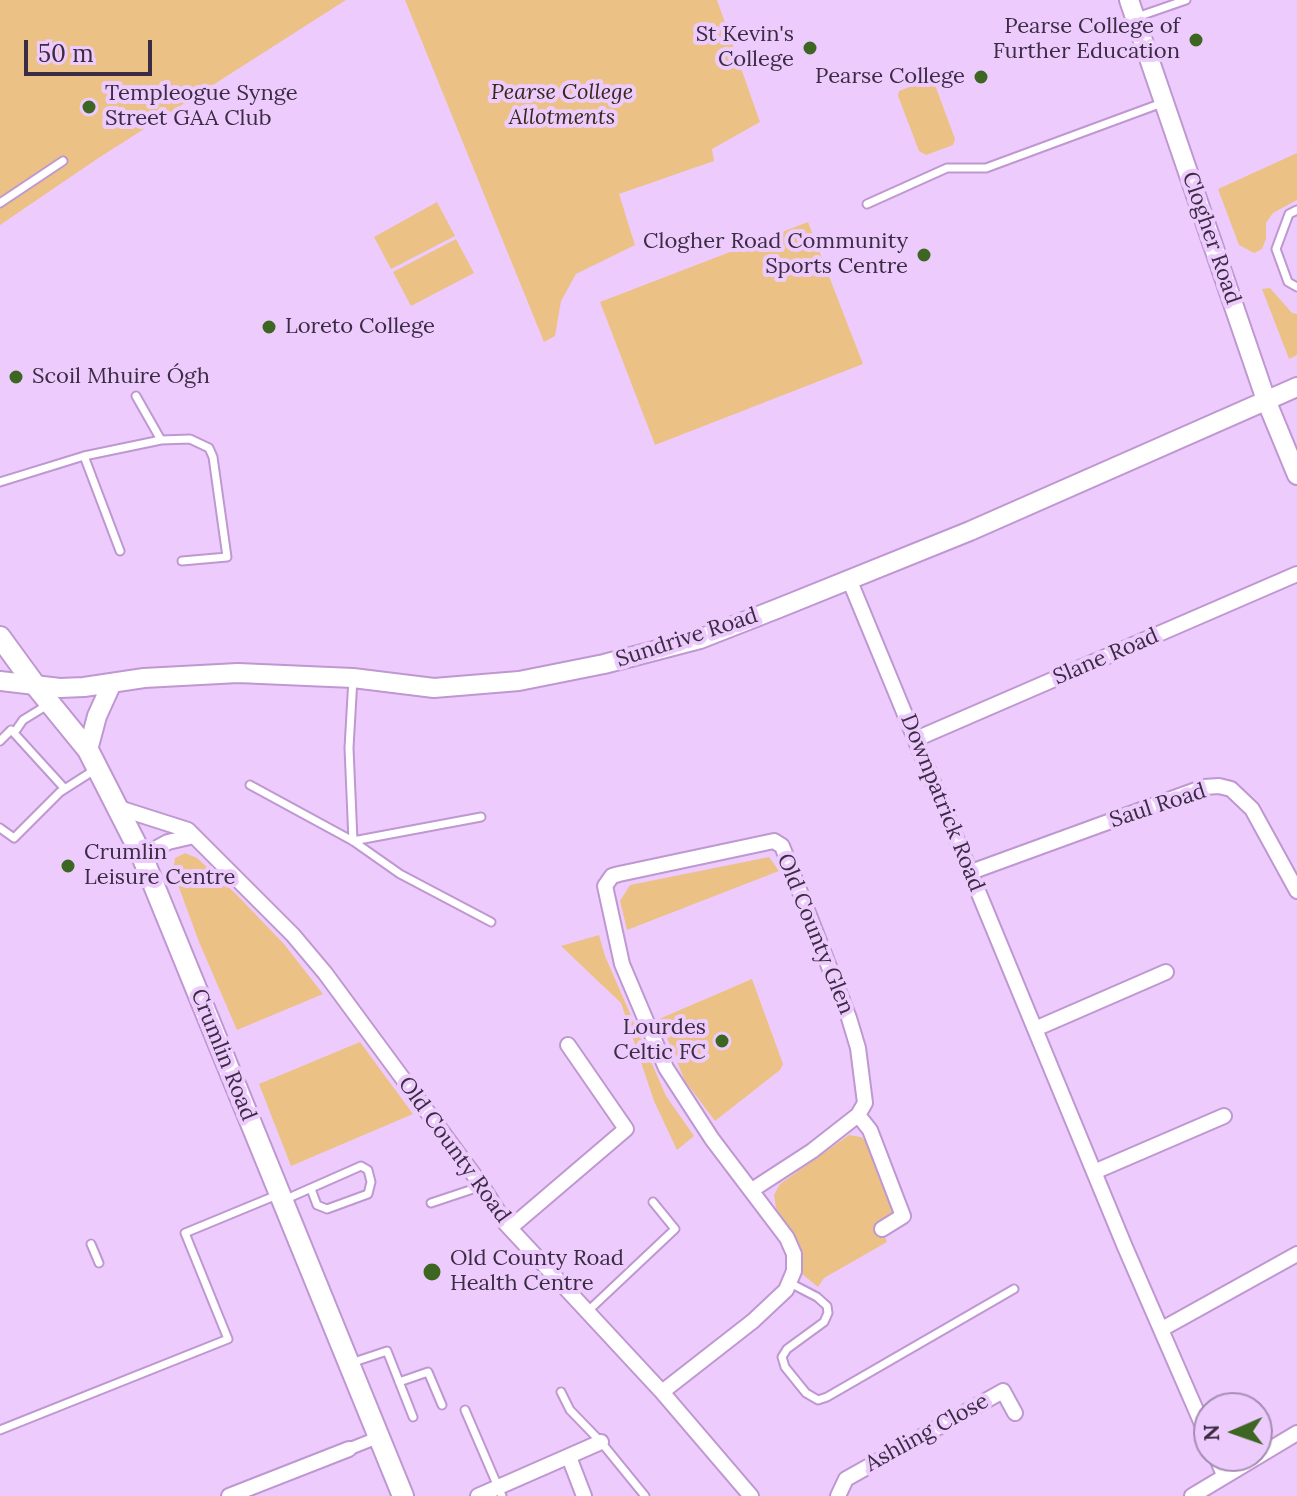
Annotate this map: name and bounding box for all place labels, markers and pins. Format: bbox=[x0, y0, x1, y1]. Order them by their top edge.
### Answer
place label: Pearse College of Further Education bbox=[993, 14, 1180, 66]
place label: St Kevin's College bbox=[696, 22, 794, 74]
marker: Pearse College of Further Education bbox=[1187, 31, 1205, 49]
marker: St Kevin's College bbox=[801, 39, 819, 57]
place label: Pearse College bbox=[815, 64, 965, 90]
marker: Pearse College bbox=[972, 68, 990, 86]
place label: Templeogue Synge Street GAA Club bbox=[105, 81, 298, 132]
marker: Templeogue Synge Street GAA Club bbox=[80, 98, 98, 116]
place label: Clogher Road Community Sports Centre bbox=[643, 229, 908, 280]
marker: Clogher Road Community Sports Centre bbox=[915, 246, 933, 264]
place label: Loreto College bbox=[285, 314, 435, 340]
marker: Loreto College bbox=[260, 318, 278, 336]
place label: Scoil Mhuire Ógh bbox=[32, 364, 210, 390]
marker: Scoil Mhuire Ógh bbox=[7, 368, 25, 386]
place label: Crumlin Leisure Centre bbox=[84, 840, 235, 892]
marker: Crumlin Leisure Centre bbox=[59, 857, 77, 875]
place label: Lourdes Celtic FC bbox=[613, 1015, 706, 1066]
marker: Lourdes Celtic FC bbox=[713, 1032, 731, 1050]
place label: Old County Road Health Centre bbox=[450, 1246, 624, 1298]
marker: Old County Road Health Centre bbox=[421, 1261, 443, 1283]

